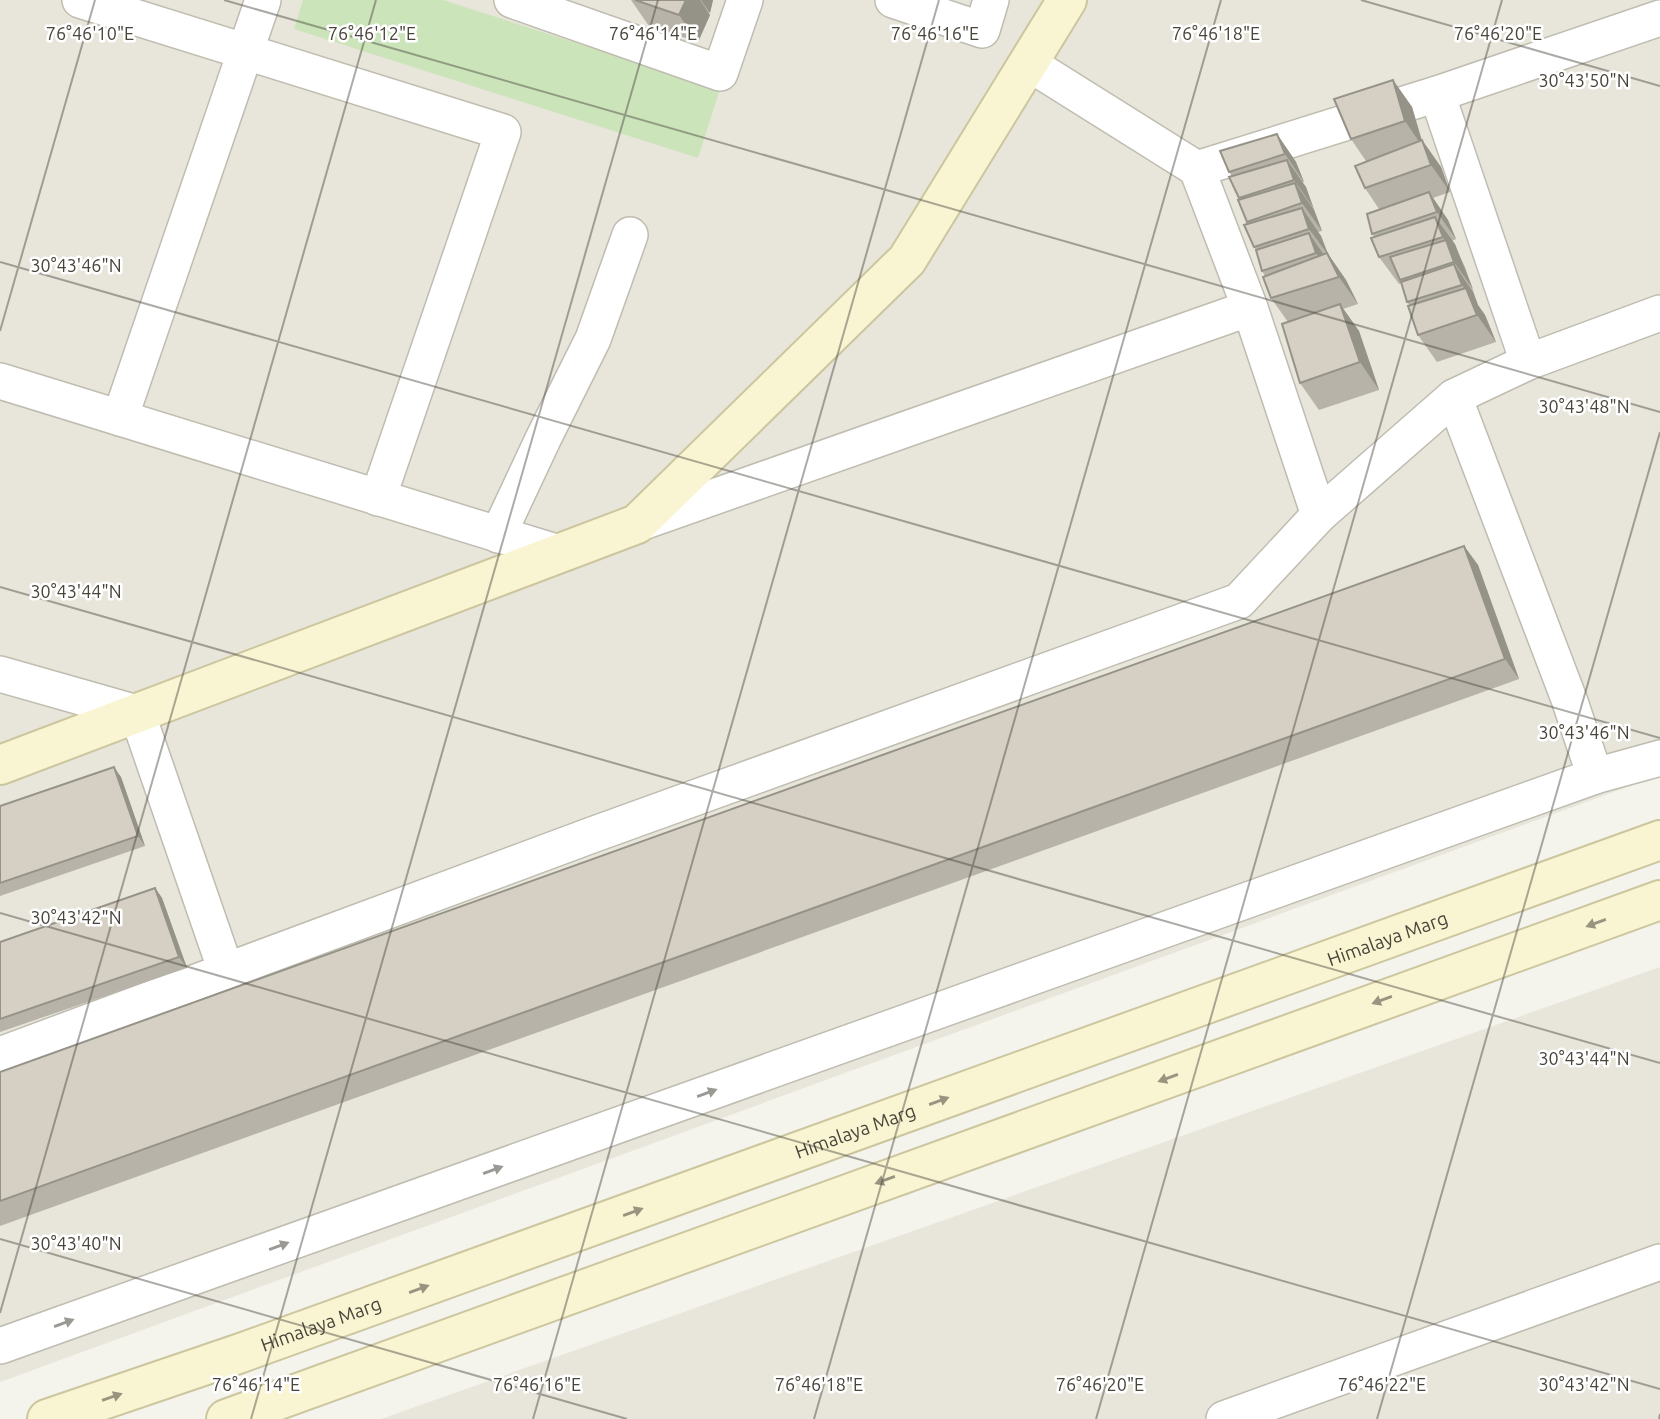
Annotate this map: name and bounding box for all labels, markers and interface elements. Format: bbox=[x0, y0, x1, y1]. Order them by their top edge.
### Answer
text: 76°46'10"E bbox=[46, 23, 134, 43]
text: 76°46'12"E bbox=[328, 23, 416, 43]
text: 76°46'14"E bbox=[609, 23, 697, 43]
text: 76°46'16"E bbox=[891, 23, 979, 43]
text: 76°46'18"E bbox=[1172, 23, 1260, 43]
text: 76°46'20"E bbox=[1454, 23, 1542, 43]
text: 30°43'50"N bbox=[1538, 70, 1630, 90]
text: 30°43'46"N bbox=[30, 255, 122, 275]
text: 30°43'48"N bbox=[1538, 396, 1630, 416]
text: 30°43'44"N bbox=[30, 581, 122, 601]
text: 30°43'46"N bbox=[1538, 722, 1630, 742]
text: 30°43'42"N bbox=[30, 907, 122, 927]
street label: Himalaya Marg bbox=[1324, 907, 1451, 970]
one-way arrow bbox=[1585, 918, 1606, 929]
one-way arrow bbox=[1371, 995, 1392, 1006]
text: 30°43'44"N bbox=[1538, 1048, 1630, 1068]
one-way arrow bbox=[1158, 1073, 1179, 1084]
one-way arrow bbox=[697, 1087, 718, 1098]
one-way arrow bbox=[928, 1095, 949, 1106]
street label: Himalaya Marg bbox=[792, 1099, 918, 1163]
one-way arrow bbox=[482, 1164, 503, 1175]
one-way arrow bbox=[875, 1175, 896, 1186]
one-way arrow bbox=[622, 1206, 643, 1217]
text: 30°43'40"N bbox=[30, 1233, 122, 1253]
one-way arrow bbox=[268, 1240, 289, 1251]
one-way arrow bbox=[408, 1283, 429, 1294]
street label: Himalaya Marg bbox=[258, 1292, 384, 1356]
one-way arrow bbox=[54, 1317, 75, 1328]
text: 76°46'14"E bbox=[212, 1374, 300, 1394]
text: 76°46'16"E bbox=[493, 1374, 581, 1394]
text: 76°46'18"E bbox=[775, 1374, 863, 1394]
text: 76°46'20"E bbox=[1056, 1374, 1144, 1394]
text: 76°46'22"E bbox=[1338, 1374, 1426, 1394]
text: 30°43'42"N bbox=[1538, 1374, 1630, 1394]
one-way arrow bbox=[101, 1391, 122, 1402]

